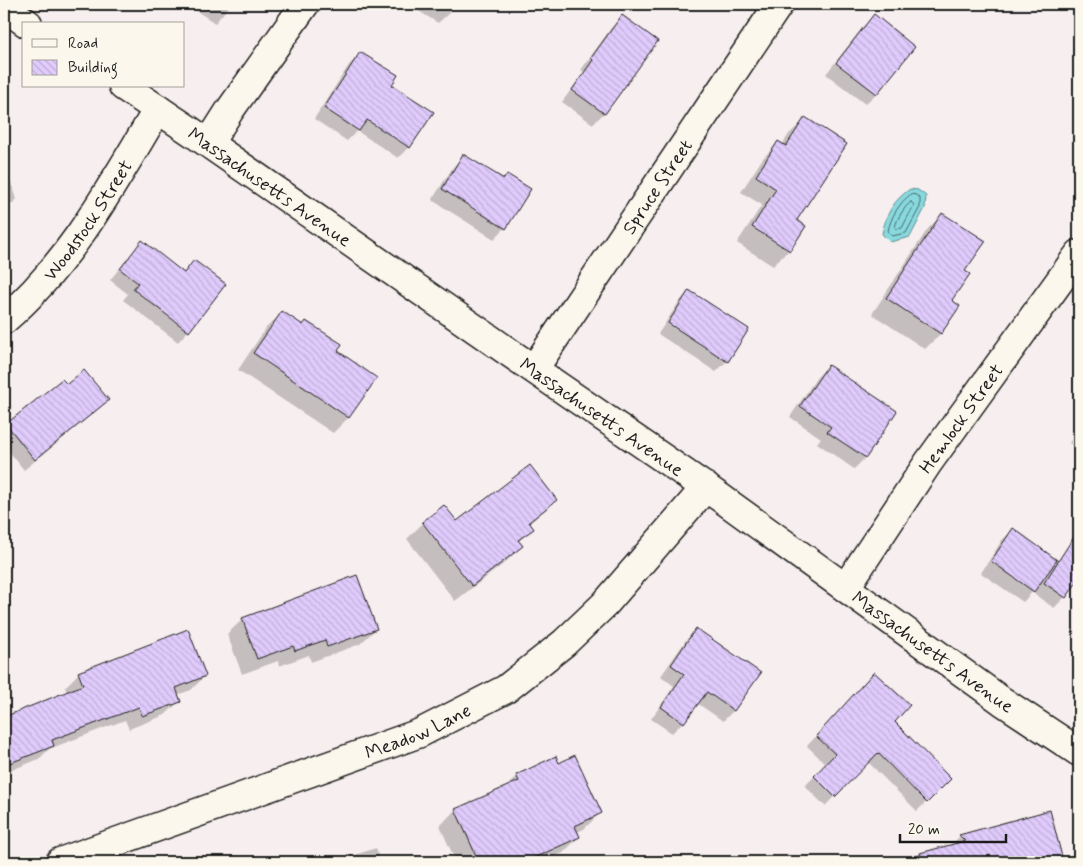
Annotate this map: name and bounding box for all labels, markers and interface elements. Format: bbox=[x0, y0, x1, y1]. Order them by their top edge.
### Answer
legend bbox=[22, 22, 185, 88]
text: Road bbox=[68, 34, 98, 54]
text: Building bbox=[68, 58, 118, 79]
street label: Massachusetts Avenue bbox=[182, 122, 356, 253]
street label: Spruce Street bbox=[617, 135, 699, 240]
street label: Woodstock Street bbox=[38, 155, 139, 286]
street label: Massachusetts Avenue bbox=[514, 352, 688, 483]
street label: Hemlock Street bbox=[914, 359, 1010, 479]
street label: Massachusetts Avenue bbox=[846, 586, 1018, 719]
street label: Meadow Lane bbox=[362, 698, 475, 766]
scale bar bbox=[900, 811, 1007, 843]
text: 20 m bbox=[908, 820, 940, 840]

